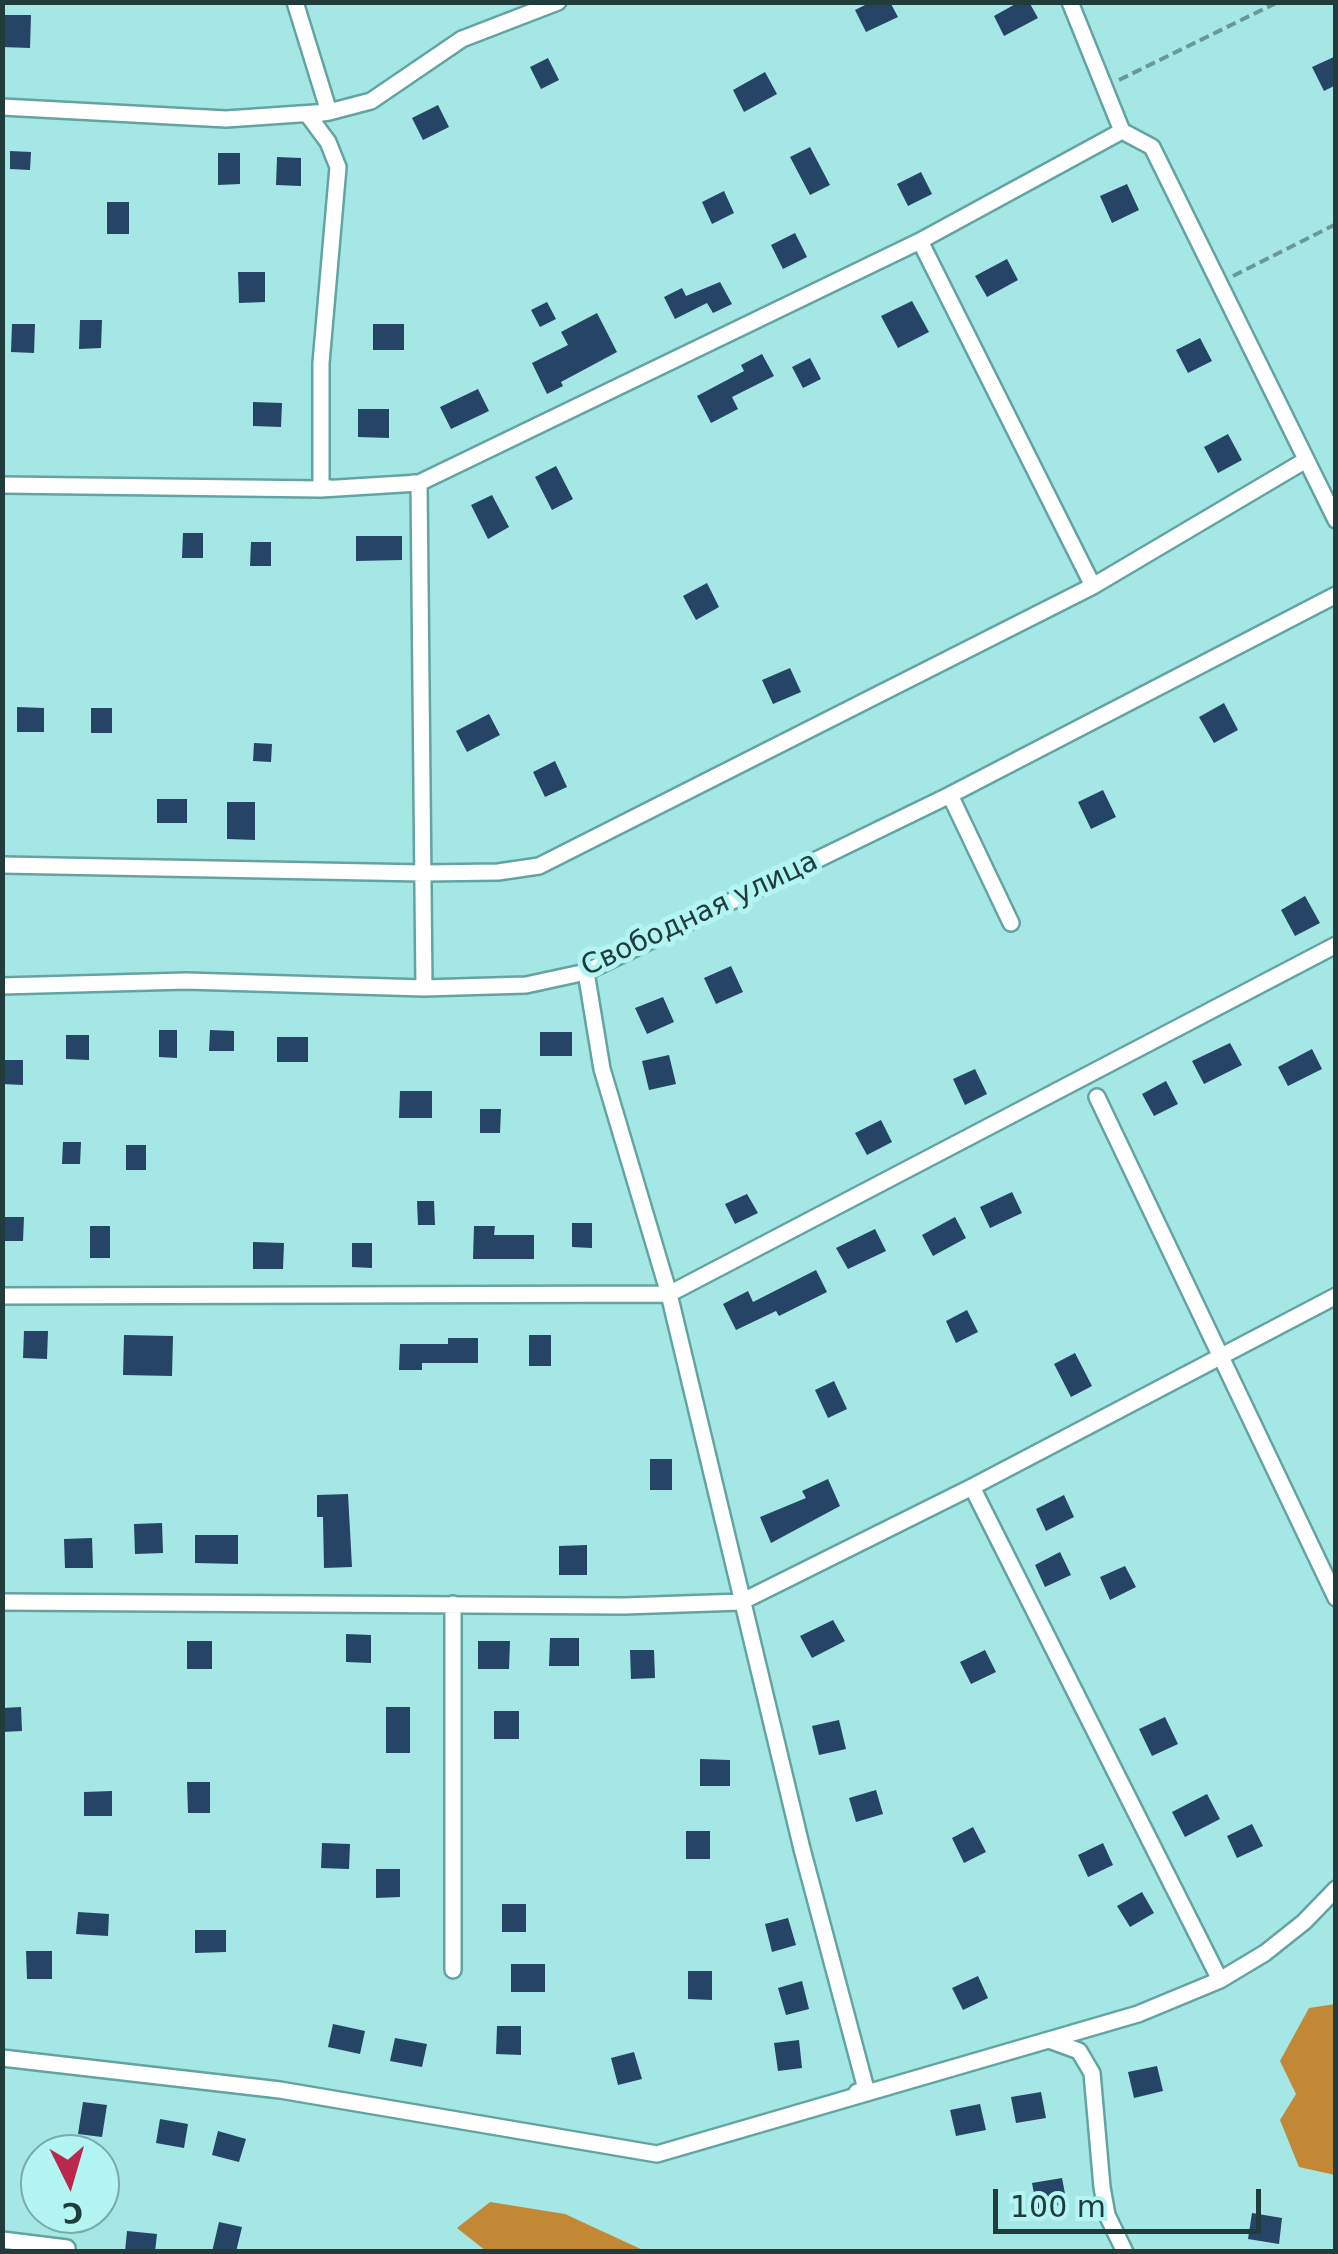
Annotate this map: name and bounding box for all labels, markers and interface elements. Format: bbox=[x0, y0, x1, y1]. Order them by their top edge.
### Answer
street label: Свободная улица bbox=[576, 845, 824, 985]
north arrow bbox=[20, 2134, 120, 2234]
scale bar bbox=[998, 2169, 1266, 2231]
text: 100 m bbox=[1010, 2189, 1106, 2224]
text: С bbox=[61, 2195, 84, 2230]

